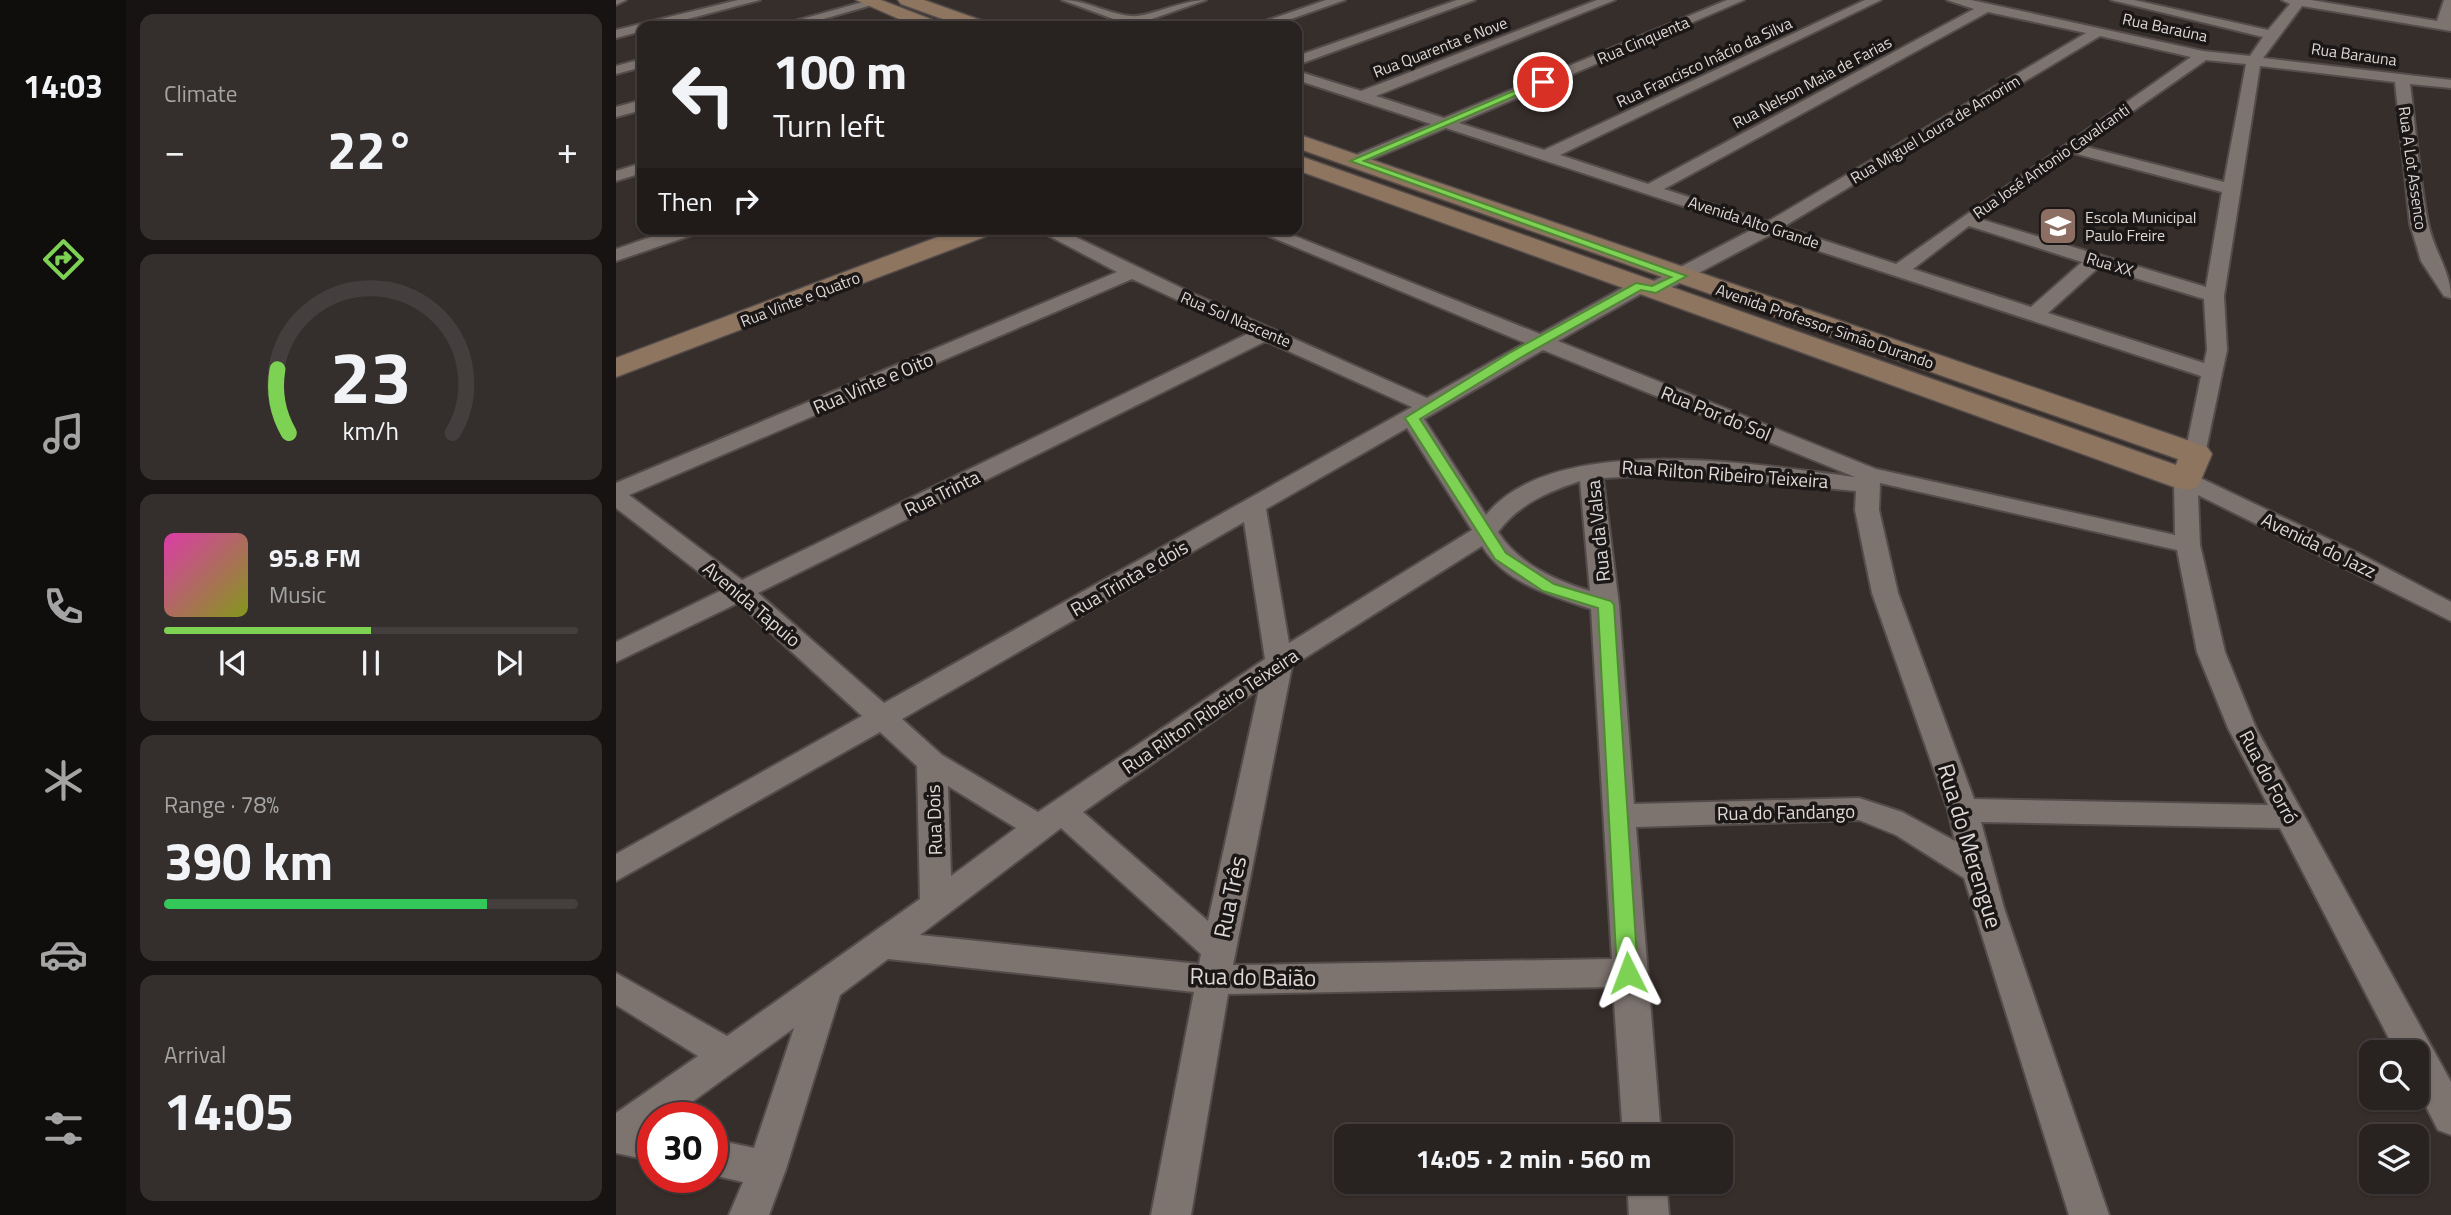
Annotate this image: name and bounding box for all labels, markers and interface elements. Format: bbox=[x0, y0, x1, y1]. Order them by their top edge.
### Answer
street label: Rua Baraúna bbox=[2120, 6, 2210, 48]
street label: Rua Quarenta e Nove bbox=[1369, 10, 1511, 84]
street label: Rua Cinquenta bbox=[1593, 10, 1693, 70]
street label: Rua Francisco Inácio da Silva bbox=[1612, 11, 1796, 113]
street label: Rua Nelson Maia de Farias bbox=[1728, 30, 1896, 134]
text: 100 m bbox=[773, 33, 907, 108]
street label: Rua Barauna bbox=[2310, 36, 2398, 72]
icon: left bbox=[658, 49, 749, 140]
pin bbox=[1513, 52, 1573, 112]
text: 14:03 bbox=[23, 62, 103, 110]
icon: arrive bbox=[1524, 63, 1562, 101]
street label: Rua Miguel Loura de Amorim bbox=[1846, 69, 2024, 189]
text: Climate bbox=[164, 76, 237, 111]
street label: Rua José Antonio Cavalcanti bbox=[1968, 98, 2134, 224]
text: Turn left bbox=[773, 101, 885, 149]
street label: Rua A Lot Assenco bbox=[2392, 105, 2434, 231]
text: 22° bbox=[327, 110, 415, 189]
text: − bbox=[164, 121, 185, 179]
text: + bbox=[557, 121, 578, 179]
text: Then bbox=[658, 182, 713, 221]
icon: right bbox=[727, 182, 765, 220]
street label: Avenida Alto Grande bbox=[1685, 190, 1823, 254]
school or university icon: Escola Municipal Paulo Freire bbox=[2037, 205, 2079, 247]
place label: Escola Municipal Paulo Freire bbox=[2085, 205, 2197, 247]
icon: directions bbox=[39, 235, 88, 284]
street label: Rua XX bbox=[2084, 246, 2136, 282]
street label: Rua Vinte e Quatro bbox=[737, 265, 863, 333]
street label: Avenida Professor Simão Durando bbox=[1713, 277, 1937, 375]
street label: Rua Sol Nascente bbox=[1177, 285, 1295, 353]
text: 23 bbox=[330, 322, 412, 432]
street label: Rua Vinte e Oito bbox=[808, 344, 938, 421]
street label: Rua Por do Sol bbox=[1657, 377, 1776, 448]
icon: music bbox=[39, 409, 88, 458]
text: km/h bbox=[343, 412, 399, 450]
street label: Rua Rilton Ribeiro Teixeira bbox=[1621, 452, 1830, 495]
street label: Rua Trinta bbox=[899, 462, 985, 523]
street label: Rua da Valsa bbox=[1578, 478, 1617, 583]
street label: Avenida do Jazz bbox=[2257, 504, 2381, 585]
street label: Rua Trinta e dois bbox=[1064, 532, 1193, 623]
text: 95.8 FM bbox=[269, 538, 361, 577]
street label: Avenida Tapuio bbox=[697, 554, 808, 653]
text: Music bbox=[269, 577, 326, 612]
icon: phone bbox=[39, 582, 88, 631]
street label: Rua Rilton Ribeiro Teixeira bbox=[1116, 640, 1304, 781]
icon: previous bbox=[214, 644, 252, 682]
icon: pause bbox=[352, 644, 390, 682]
icon: next bbox=[490, 644, 528, 682]
street label: Rua do Forró bbox=[2233, 725, 2306, 829]
icon: climate bbox=[39, 756, 88, 805]
street label: Rua do Merengue bbox=[1929, 759, 2012, 932]
street label: Rua Dois bbox=[918, 784, 949, 856]
text: Range · 78% bbox=[164, 787, 279, 822]
street label: Rua do Fandango bbox=[1717, 796, 1855, 827]
text: 390 km bbox=[164, 821, 333, 900]
street label: Rua Três bbox=[1204, 853, 1255, 941]
icon: car bbox=[39, 930, 88, 979]
position arrow bbox=[1591, 936, 1665, 1010]
street label: Rua do Baião bbox=[1189, 958, 1317, 995]
text: Arrival bbox=[164, 1037, 226, 1072]
map controls bbox=[2359, 1040, 2429, 1194]
button: search bbox=[2359, 1040, 2429, 1110]
text: 14:05 bbox=[164, 1071, 294, 1150]
speed limit sign: 30 bbox=[637, 1102, 728, 1193]
icon: filters bbox=[39, 1104, 88, 1153]
button: layers bbox=[2359, 1124, 2429, 1194]
text: 14:05 · 2 min · 560 m bbox=[1416, 1139, 1651, 1178]

